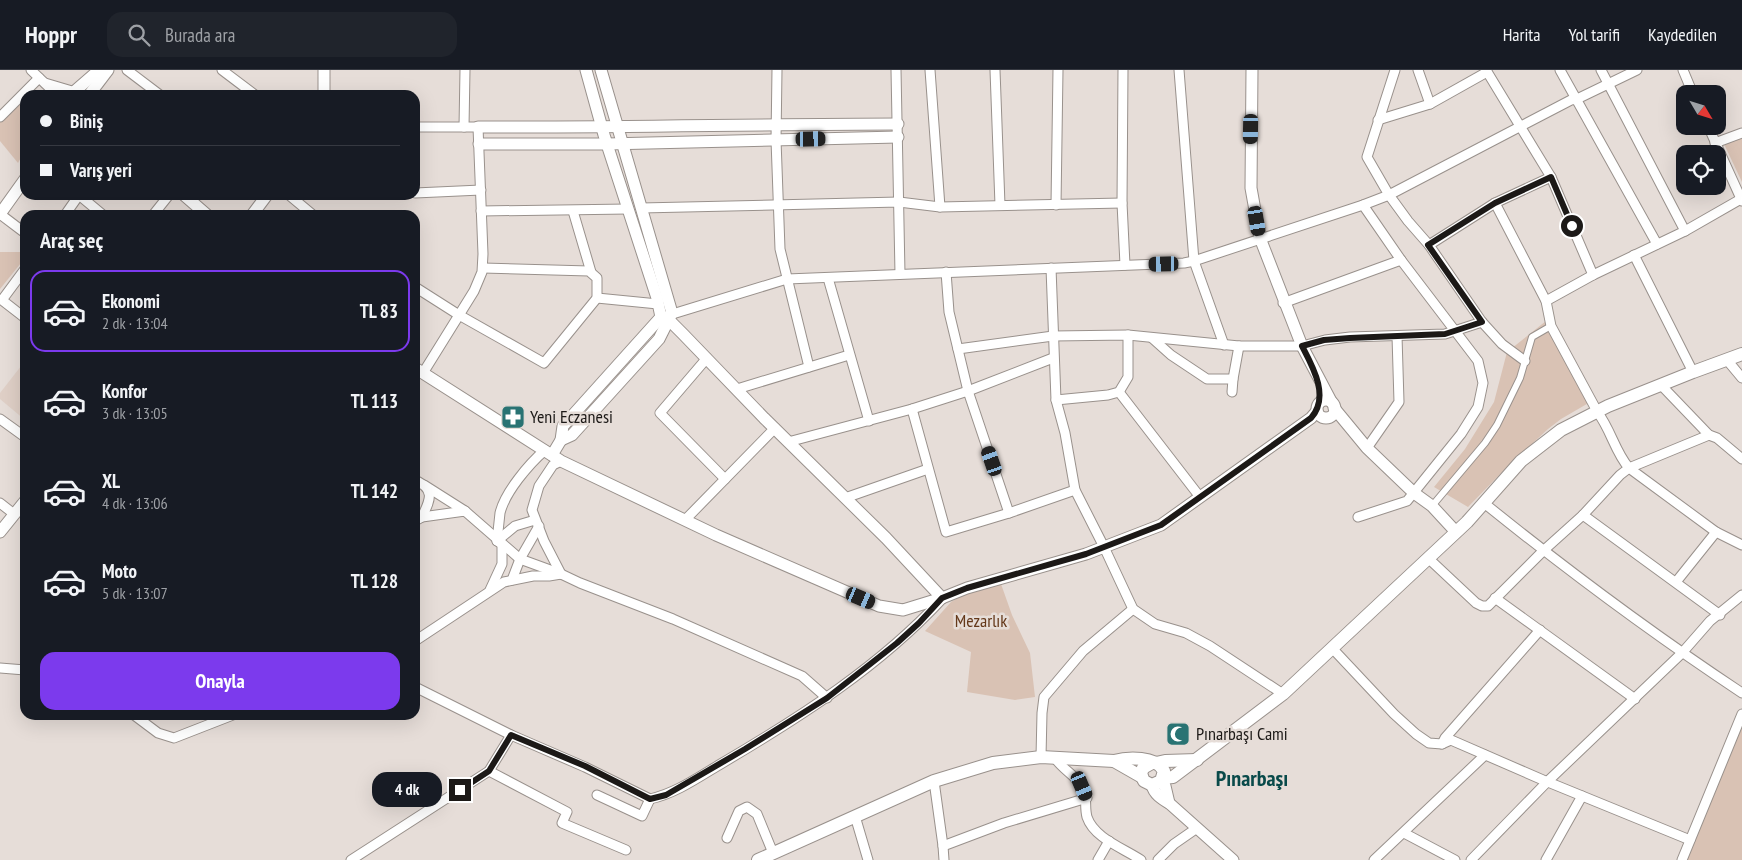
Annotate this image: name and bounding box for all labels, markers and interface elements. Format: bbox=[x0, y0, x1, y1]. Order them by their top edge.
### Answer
search box bbox=[107, 12, 457, 57]
text: Hoppr bbox=[25, 19, 77, 50]
icon: search bbox=[125, 21, 153, 49]
text: Burada ara bbox=[165, 23, 235, 47]
text: Harita bbox=[1503, 23, 1541, 46]
text: Yol tarifi bbox=[1569, 23, 1620, 46]
text: Kaydedilen bbox=[1648, 23, 1717, 46]
north arrow bbox=[1676, 85, 1726, 135]
map controls bbox=[1676, 85, 1726, 195]
text: Biniş bbox=[70, 109, 103, 133]
car bbox=[1243, 114, 1258, 144]
car bbox=[795, 131, 826, 147]
button: locate bbox=[1676, 145, 1726, 195]
text: Varış yeri bbox=[70, 158, 132, 182]
car bbox=[1247, 205, 1266, 237]
route start bbox=[1561, 215, 1583, 237]
text: Araç seç bbox=[40, 226, 103, 254]
car bbox=[1148, 256, 1179, 272]
icon: car bbox=[42, 289, 87, 334]
text: Ekonomi bbox=[102, 289, 160, 313]
text: TL 83 bbox=[360, 299, 398, 323]
text: 2 dk · 13:04 bbox=[102, 313, 168, 333]
icon: car bbox=[42, 379, 87, 424]
text: Konfor bbox=[102, 379, 147, 403]
text: TL 113 bbox=[351, 389, 398, 413]
text: 3 dk · 13:05 bbox=[102, 403, 168, 423]
pharmacy icon: Yeni Eczanesi bbox=[500, 404, 526, 430]
place label: Yeni Eczanesi bbox=[530, 405, 613, 428]
car bbox=[980, 444, 1003, 478]
icon: car bbox=[42, 469, 87, 514]
text: XL bbox=[102, 469, 120, 493]
text: TL 142 bbox=[351, 479, 398, 503]
text: 4 dk · 13:06 bbox=[102, 493, 168, 513]
icon: car bbox=[42, 559, 87, 604]
text: Moto bbox=[102, 559, 137, 583]
text: TL 128 bbox=[351, 569, 398, 593]
text: 5 dk · 13:07 bbox=[102, 583, 168, 603]
car bbox=[844, 585, 877, 611]
park label: Mezarlık bbox=[955, 609, 1007, 632]
button: Onayla bbox=[40, 652, 400, 710]
mosque icon: Pınarbaşı Cami bbox=[1165, 721, 1191, 747]
place label: Pınarbaşı Cami bbox=[1196, 722, 1288, 745]
district label: Pınarbaşı bbox=[1216, 764, 1288, 792]
car bbox=[1069, 769, 1094, 803]
callout: 4 dk bbox=[372, 772, 442, 808]
text: 4 dk bbox=[395, 779, 419, 799]
route end bbox=[449, 779, 471, 801]

